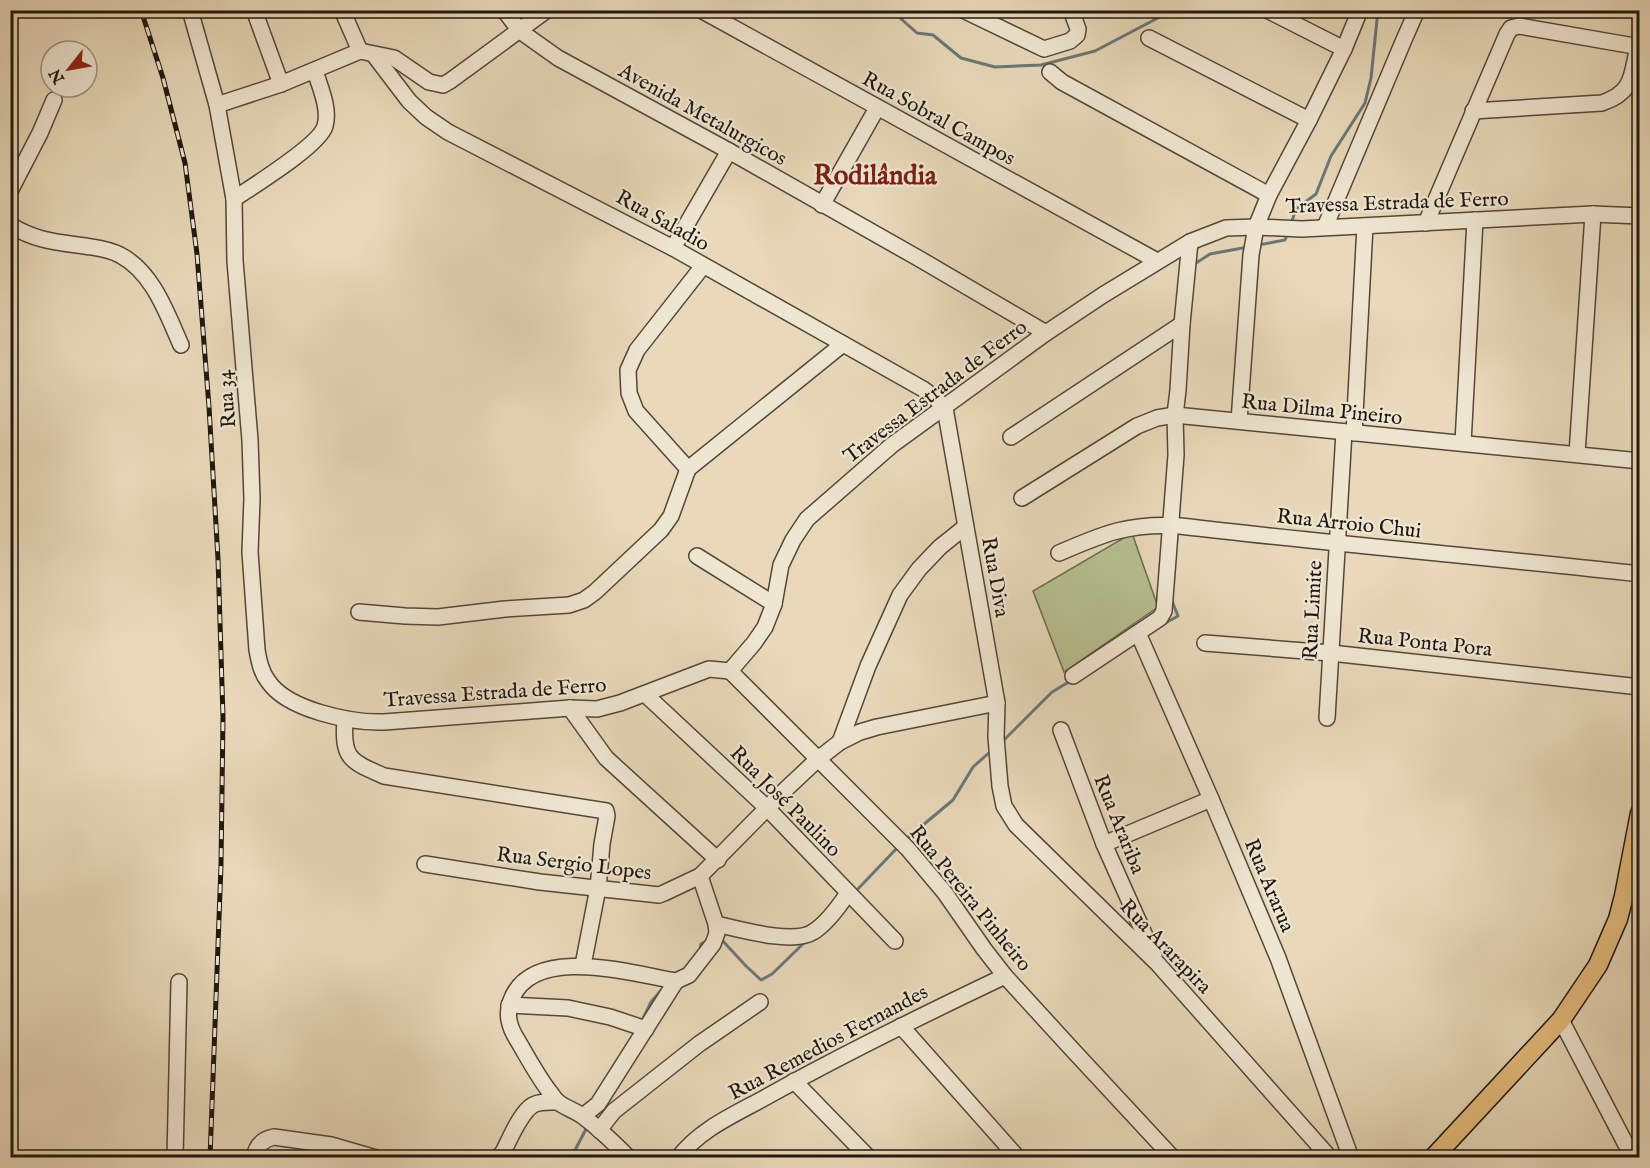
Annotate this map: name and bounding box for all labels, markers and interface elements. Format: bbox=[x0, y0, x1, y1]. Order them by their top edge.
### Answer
north arrow bbox=[39, 39, 99, 99]
street label: Avenida Metalurgicos bbox=[612, 57, 791, 173]
text: N bbox=[46, 64, 71, 88]
street label: Rua Sobral Campos bbox=[857, 66, 1020, 173]
district label: Rodilândia bbox=[813, 160, 938, 194]
street label: Rua Saladio bbox=[611, 185, 714, 258]
street label: Travessa Estrada de Ferro bbox=[1285, 186, 1509, 221]
street label: Travessa Estrada de Ferro bbox=[839, 314, 1033, 470]
street label: Rua 34 bbox=[211, 368, 243, 429]
street label: Rua Dilma Pineiro bbox=[1240, 389, 1404, 432]
street label: Rua Arroio Chui bbox=[1275, 503, 1422, 546]
street label: Rua Diva bbox=[974, 535, 1015, 620]
street label: Rua Limite bbox=[1297, 559, 1330, 661]
street label: Rua Ponta Pora bbox=[1356, 623, 1494, 664]
street label: Travessa Estrada de Ferro bbox=[383, 672, 607, 715]
street label: Rua José Paulino bbox=[723, 740, 847, 864]
street label: Rua Arariba bbox=[1086, 771, 1151, 879]
street label: Rua Pereira Pinheiro bbox=[903, 820, 1037, 978]
street label: Rua Ararua bbox=[1237, 835, 1301, 937]
street label: Rua Sergio Lopes bbox=[495, 842, 653, 887]
street label: Rua Ararapira bbox=[1113, 894, 1218, 1001]
street label: Rua Remedios Fernandes bbox=[724, 979, 933, 1107]

